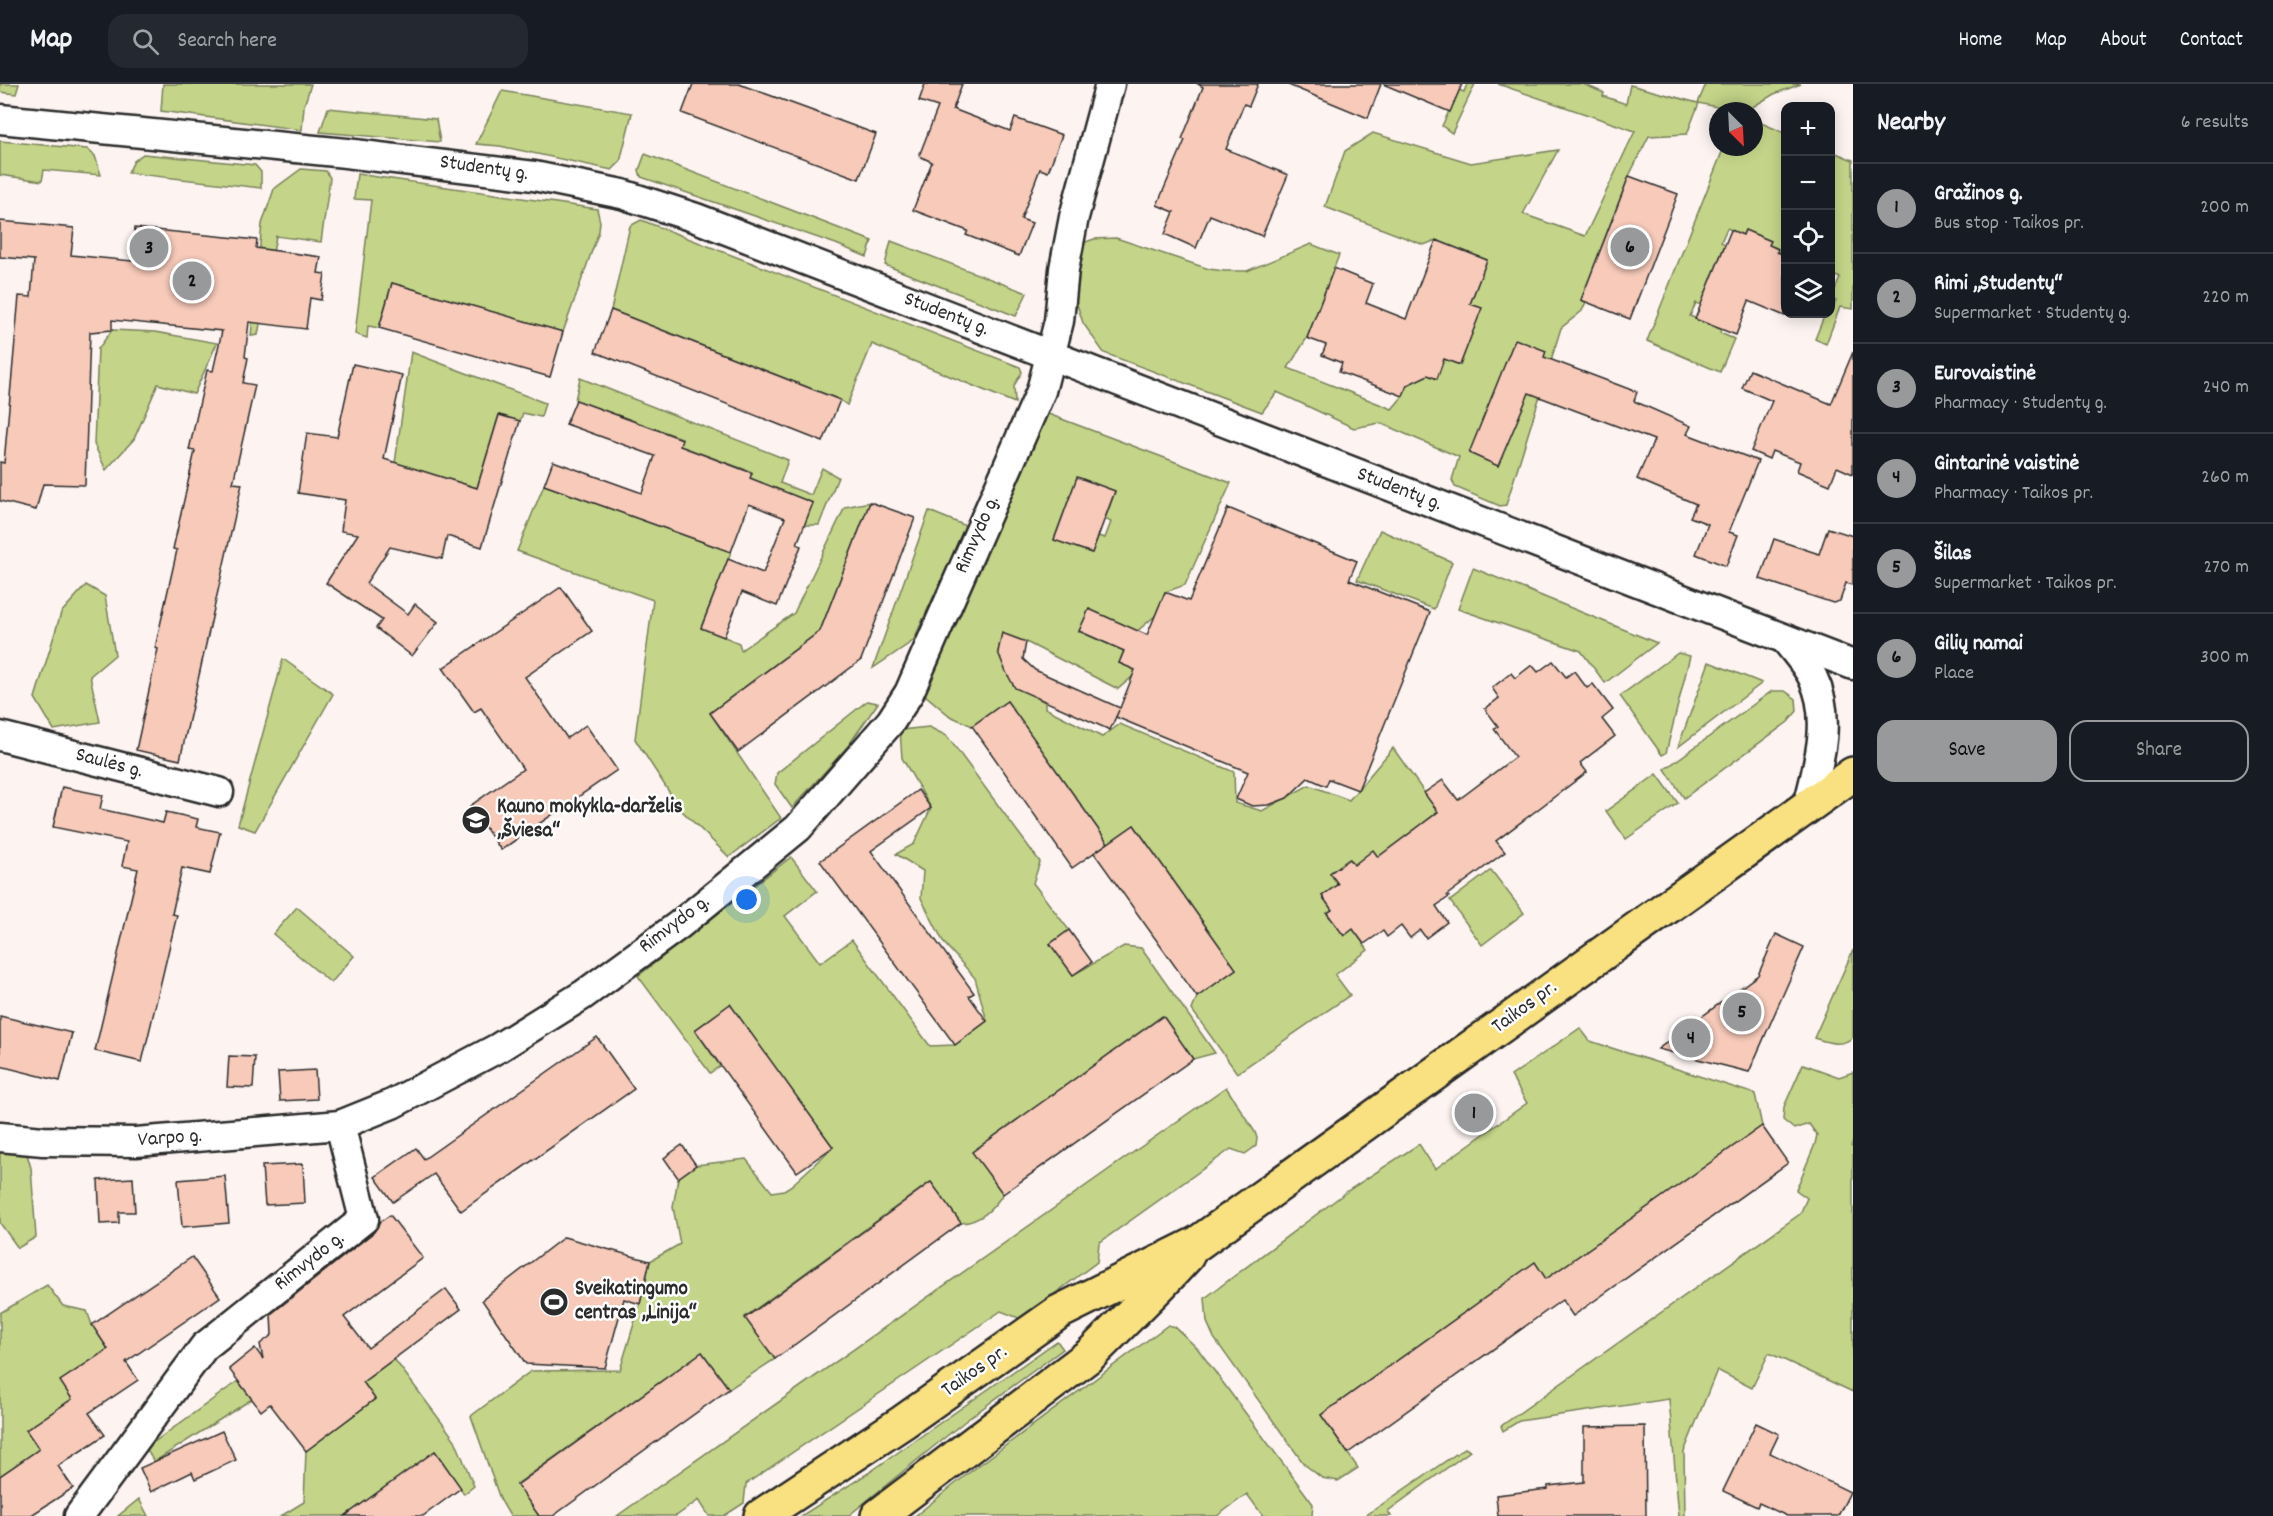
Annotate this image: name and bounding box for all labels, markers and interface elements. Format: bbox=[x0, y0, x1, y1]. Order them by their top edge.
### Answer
search box bbox=[108, 14, 528, 68]
text: Map bbox=[30, 21, 72, 61]
icon: search bbox=[129, 25, 162, 58]
text: Search here bbox=[177, 26, 277, 57]
text: Home bbox=[1958, 26, 2002, 56]
text: Map bbox=[2035, 26, 2067, 56]
text: About bbox=[2100, 26, 2147, 56]
text: Contact bbox=[2180, 26, 2243, 56]
north arrow bbox=[1709, 102, 1763, 156]
map controls bbox=[1781, 102, 1835, 318]
button: + bbox=[1781, 102, 1835, 156]
text: Nearby bbox=[1877, 105, 1945, 142]
text: 6 results bbox=[2181, 109, 2249, 137]
street label: Studentų g. bbox=[438, 148, 530, 190]
button: − bbox=[1781, 156, 1835, 210]
text: Gražinos g. bbox=[1934, 179, 2023, 210]
text: 1 bbox=[1894, 194, 1899, 222]
text: 200 m bbox=[2200, 194, 2249, 222]
button: locate bbox=[1781, 210, 1835, 264]
text: Bus stop · Taikos pr. bbox=[1934, 210, 2084, 238]
pin: 6 bbox=[1610, 224, 1650, 270]
pin: 3 bbox=[130, 226, 168, 270]
pin: 2 bbox=[172, 258, 212, 304]
button: layers bbox=[1781, 264, 1835, 318]
text: Rimi „Studentų“ bbox=[1934, 269, 2063, 300]
text: 2 bbox=[1892, 284, 1901, 312]
text: 220 m bbox=[2202, 284, 2249, 312]
street label: Studentų g. bbox=[899, 285, 993, 345]
text: Supermarket · Studentų g. bbox=[1934, 300, 2130, 328]
text: Eurovaistinė bbox=[1934, 359, 2036, 390]
text: 3 bbox=[1892, 374, 1901, 402]
text: 240 m bbox=[2203, 374, 2249, 402]
text: Pharmacy · Studentų g. bbox=[1934, 390, 2107, 418]
text: Gintarinė vaistinė bbox=[1934, 449, 2079, 480]
street label: Studentų g. bbox=[1352, 460, 1446, 520]
text: 4 bbox=[1892, 464, 1901, 492]
text: 260 m bbox=[2201, 464, 2249, 492]
text: Pharmacy · Taikos pr. bbox=[1934, 480, 2093, 508]
street label: Rimvydo g. bbox=[948, 491, 1008, 579]
text: Šilas bbox=[1934, 539, 1972, 570]
text: 5 bbox=[1892, 554, 1901, 582]
text: 270 m bbox=[2203, 554, 2249, 582]
text: Supermarket · Taikos pr. bbox=[1934, 570, 2117, 598]
text: Gilių namai bbox=[1934, 629, 2023, 660]
text: 6 bbox=[1892, 644, 1901, 672]
text: 300 m bbox=[2200, 644, 2249, 672]
text: Place bbox=[1934, 660, 1974, 688]
button: Save bbox=[1877, 720, 2057, 782]
button: Share bbox=[2069, 720, 2249, 782]
street label: Saulės g. bbox=[72, 741, 146, 787]
place label: Kauno mokykla-darželis „Šviesa“ bbox=[497, 793, 683, 847]
school or university icon: Kauno mokykla-darželis „Šviesa“ bbox=[460, 804, 492, 836]
your location bbox=[732, 885, 761, 914]
street label: Rimvydo g. bbox=[633, 888, 717, 962]
street label: Taikos pr. bbox=[1486, 974, 1564, 1042]
pin: 5 bbox=[1722, 990, 1762, 1034]
pin: 4 bbox=[1672, 1016, 1710, 1060]
pin: 1 bbox=[1454, 1090, 1494, 1136]
street label: Varpo g. bbox=[137, 1122, 203, 1156]
street label: Rimvydo g. bbox=[268, 1225, 352, 1299]
place label: Sveikatingumo centras „Linija“ bbox=[575, 1275, 697, 1329]
sports icon: Sveikatingumo centras „Linija“ bbox=[538, 1286, 570, 1318]
street label: Taikos pr. bbox=[936, 1338, 1014, 1406]

